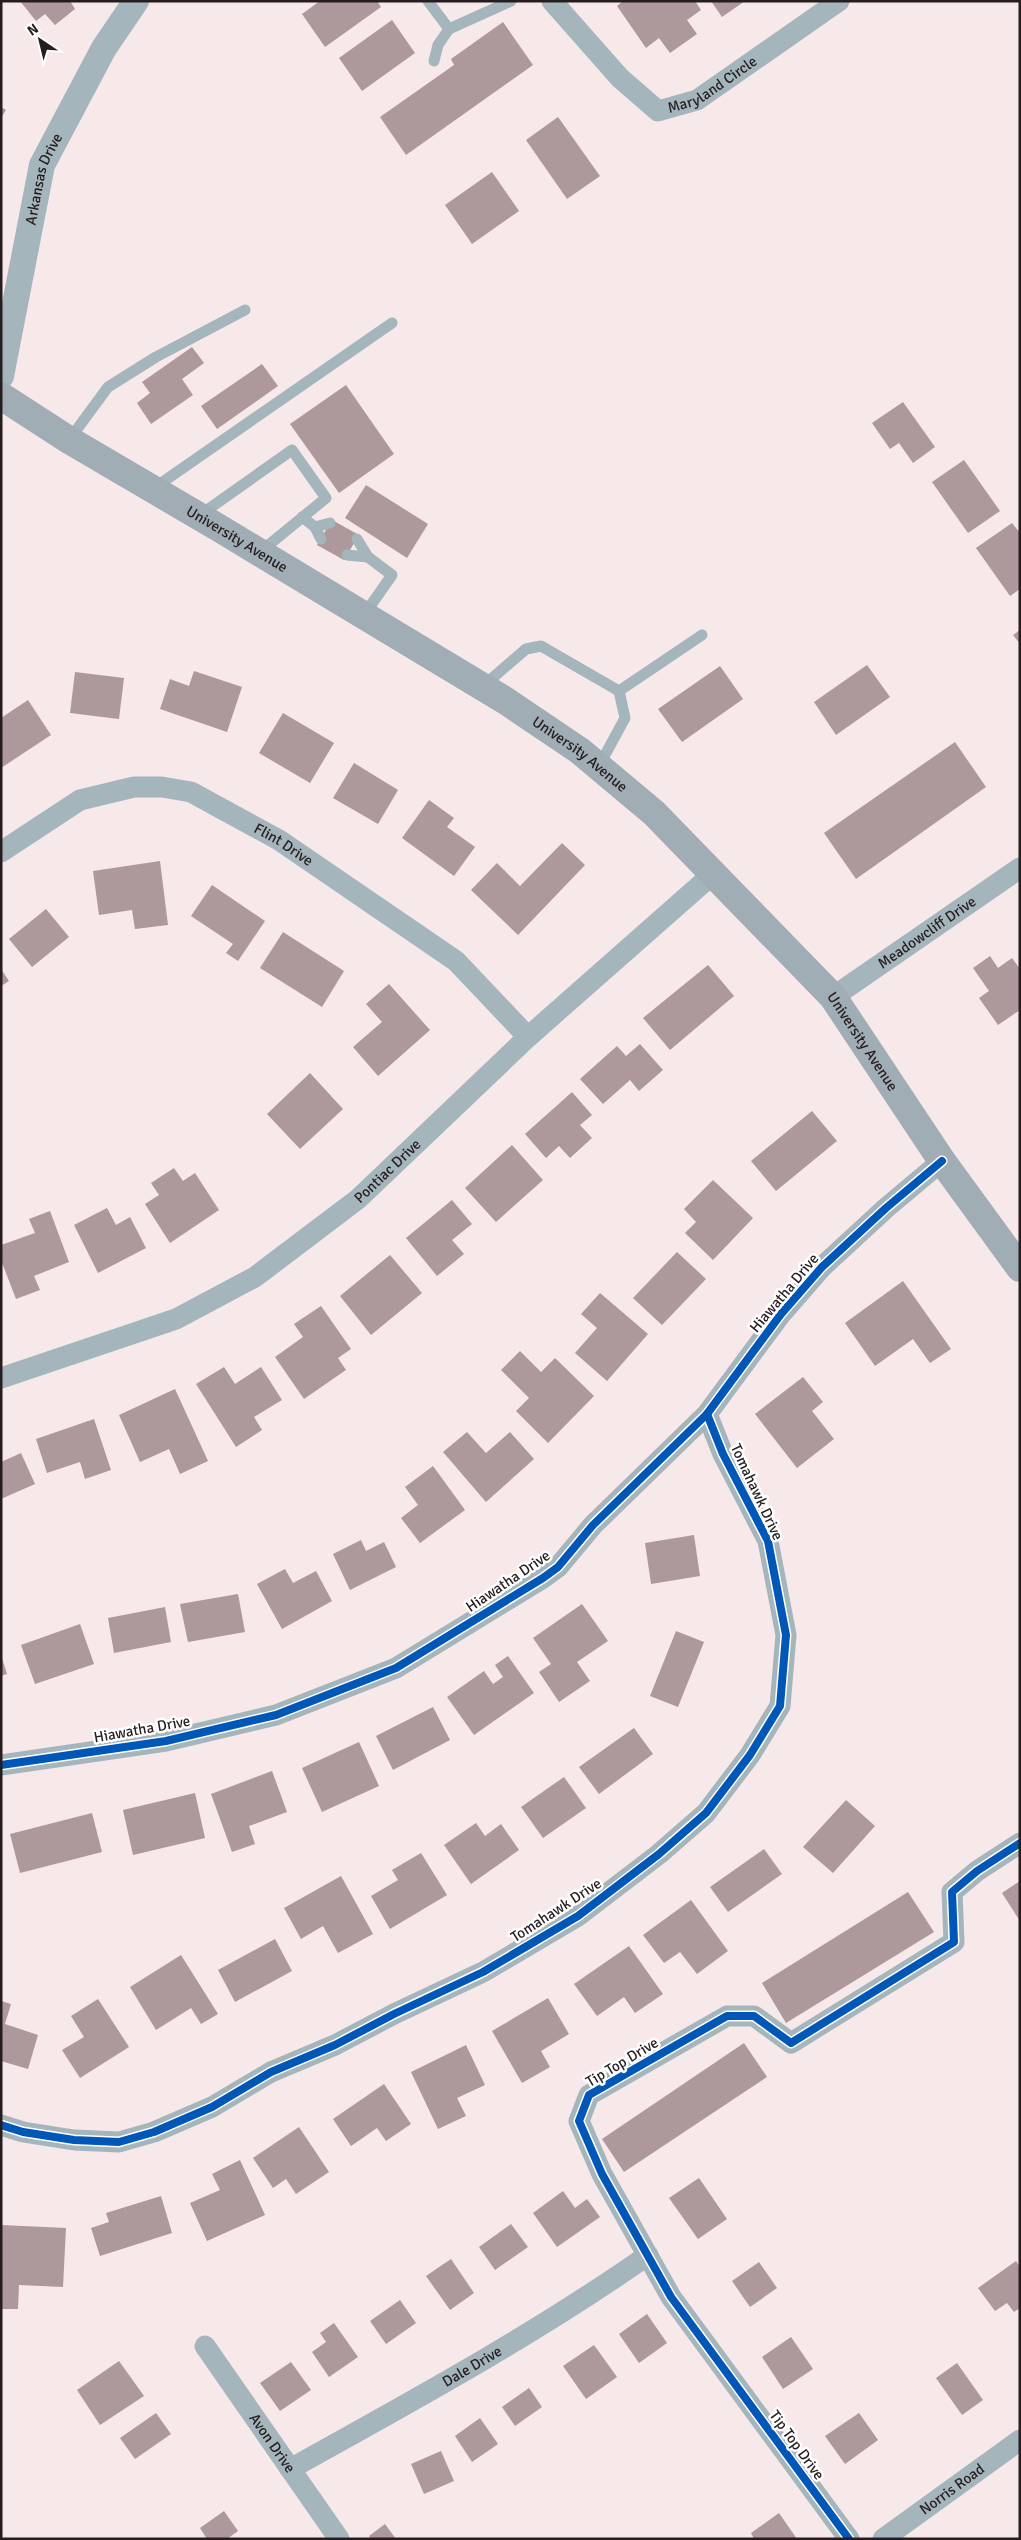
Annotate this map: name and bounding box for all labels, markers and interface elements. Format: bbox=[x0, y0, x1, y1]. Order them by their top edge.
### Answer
north arrow bbox=[15, 15, 65, 65]
text: N bbox=[24, 20, 42, 40]
street label: Maryland Circle bbox=[665, 52, 760, 117]
street label: Arkansas Drive bbox=[22, 130, 66, 226]
street label: University Avenue bbox=[183, 502, 291, 576]
street label: University Avenue bbox=[529, 712, 631, 796]
street label: Flint Drive bbox=[251, 819, 317, 870]
street label: Meadowcliff Drive bbox=[874, 892, 979, 972]
street label: University Avenue bbox=[823, 989, 902, 1094]
street label: Pontiac Drive bbox=[350, 1135, 424, 1207]
street label: Hiawatha Drive bbox=[746, 1250, 822, 1336]
street label: Tomahawk Drive bbox=[727, 1441, 787, 1543]
street label: Hiawatha Drive bbox=[462, 1546, 554, 1616]
street label: Hiawatha Drive bbox=[92, 1712, 192, 1746]
street label: Tomahawk Drive bbox=[507, 1874, 605, 1946]
street label: Tip Top Drive bbox=[582, 2033, 662, 2091]
street label: Dale Drive bbox=[439, 2342, 505, 2391]
street label: Tip Top Drive bbox=[766, 2407, 828, 2483]
street label: Avon Drive bbox=[245, 2410, 299, 2476]
street label: Norris Road bbox=[916, 2460, 988, 2519]

